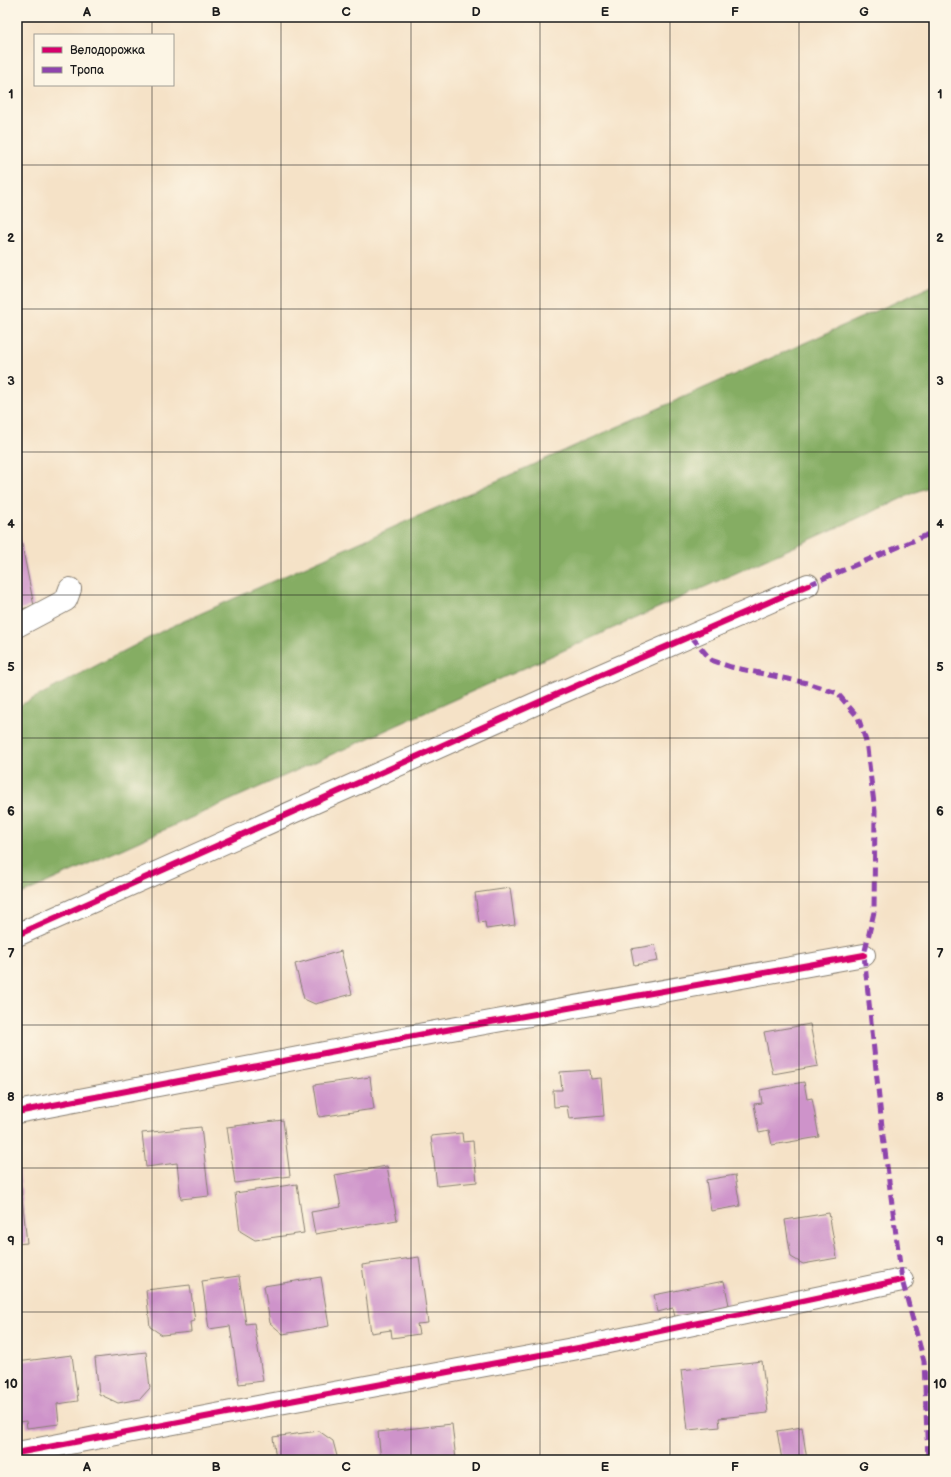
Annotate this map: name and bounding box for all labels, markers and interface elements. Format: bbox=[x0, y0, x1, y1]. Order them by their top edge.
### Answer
text: A bbox=[82, 4, 91, 20]
text: B bbox=[211, 4, 221, 20]
text: C bbox=[341, 4, 351, 20]
text: D bbox=[471, 4, 481, 20]
text: E bbox=[601, 4, 610, 20]
text: F bbox=[731, 4, 739, 20]
text: G bbox=[859, 4, 869, 20]
legend bbox=[34, 34, 174, 86]
text: Велодорожка bbox=[70, 43, 145, 58]
text: Тропа bbox=[70, 63, 104, 78]
text: 1 bbox=[8, 86, 14, 102]
text: 1 bbox=[937, 86, 943, 102]
text: 2 bbox=[7, 230, 15, 246]
text: 2 bbox=[936, 230, 944, 246]
text: 3 bbox=[7, 373, 15, 389]
text: 3 bbox=[936, 373, 944, 389]
text: 4 bbox=[7, 516, 15, 532]
text: 4 bbox=[936, 516, 944, 532]
text: 5 bbox=[7, 659, 15, 675]
text: 5 bbox=[936, 659, 944, 675]
text: 6 bbox=[7, 803, 15, 819]
text: 6 bbox=[936, 803, 944, 819]
text: 7 bbox=[7, 946, 15, 962]
text: 7 bbox=[936, 946, 944, 962]
text: 8 bbox=[7, 1089, 15, 1105]
text: 8 bbox=[936, 1089, 944, 1105]
text: 9 bbox=[7, 1233, 15, 1249]
text: 9 bbox=[936, 1233, 944, 1249]
text: 10 bbox=[4, 1376, 18, 1392]
text: 10 bbox=[933, 1376, 947, 1392]
text: A bbox=[82, 1459, 91, 1475]
text: B bbox=[211, 1459, 221, 1475]
text: C bbox=[341, 1459, 351, 1475]
text: D bbox=[471, 1459, 481, 1475]
text: E bbox=[601, 1459, 610, 1475]
text: F bbox=[731, 1459, 739, 1475]
text: G bbox=[859, 1459, 869, 1475]

